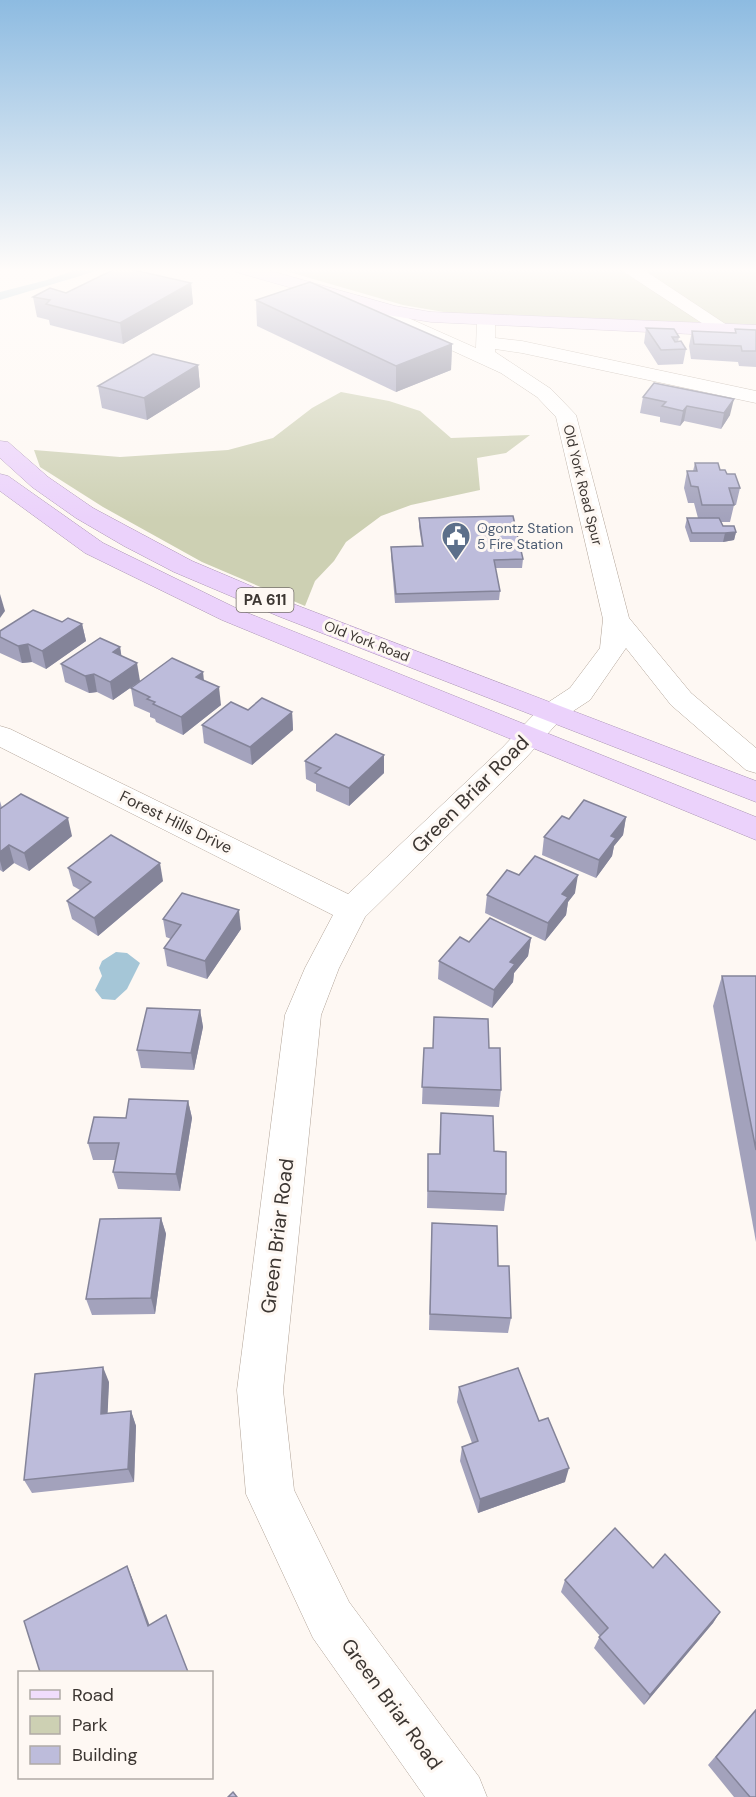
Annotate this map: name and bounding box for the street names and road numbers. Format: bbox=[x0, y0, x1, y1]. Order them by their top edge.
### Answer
street label: Old York Road Spur bbox=[559, 423, 607, 547]
road number: PA 611 bbox=[236, 588, 294, 612]
street label: Old York Road bbox=[322, 616, 412, 666]
street label: Green Briar Road bbox=[406, 730, 534, 858]
street label: Forest Hills Drive bbox=[116, 786, 236, 858]
street label: Green Briar Road bbox=[255, 1157, 299, 1315]
street label: Green Briar Road bbox=[336, 1633, 448, 1775]

